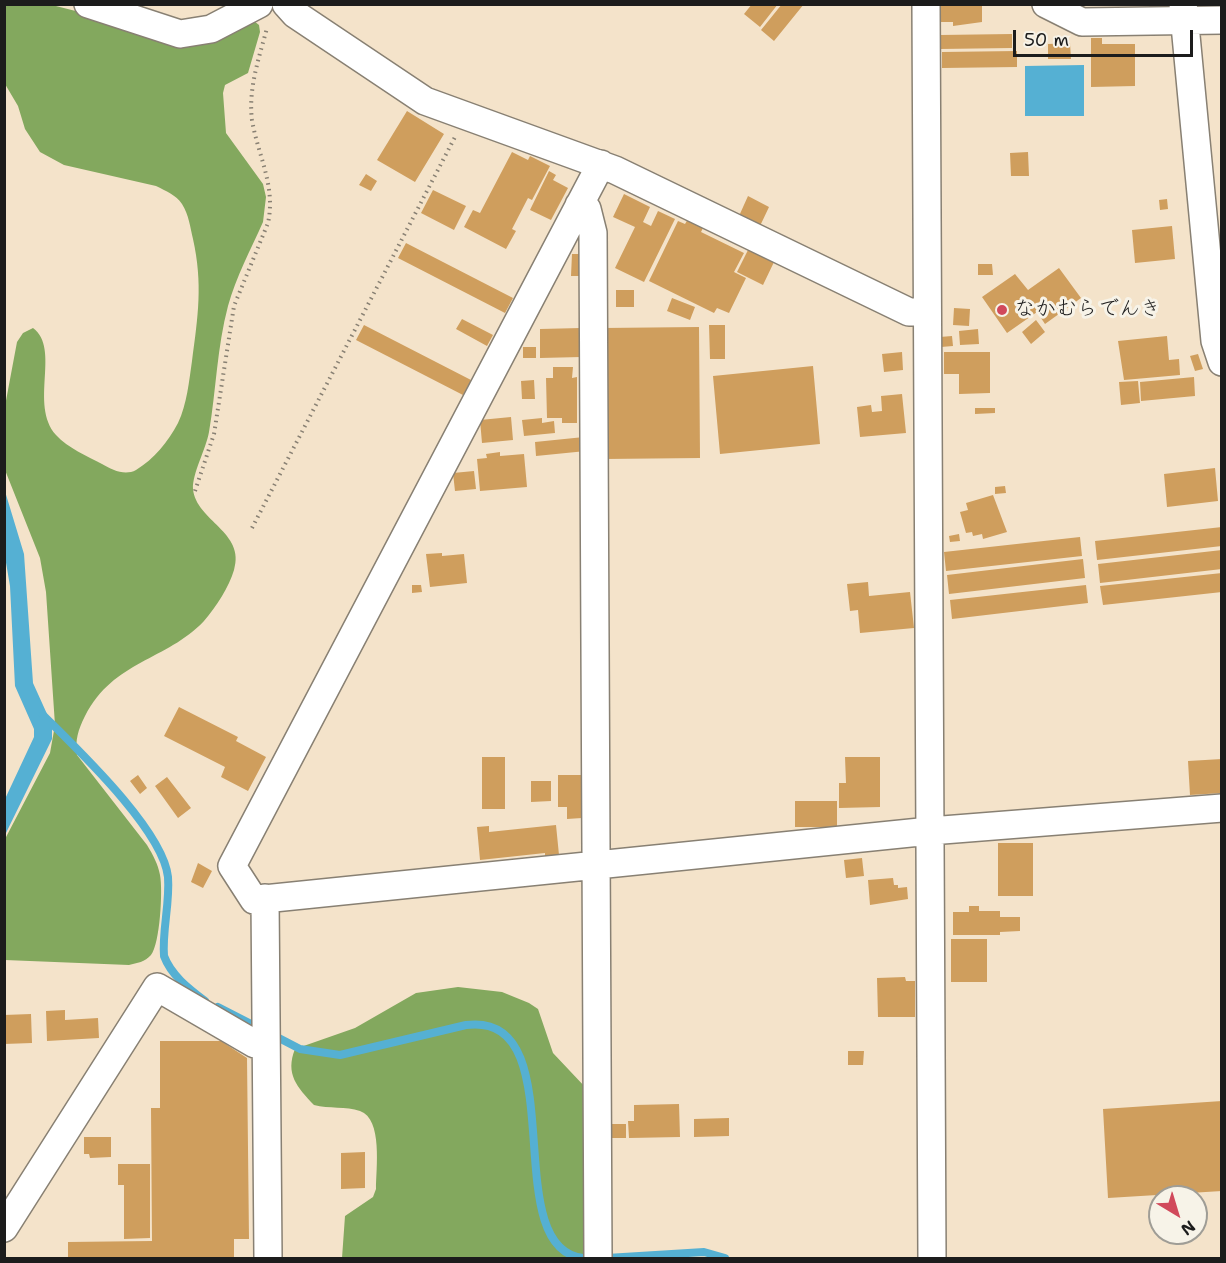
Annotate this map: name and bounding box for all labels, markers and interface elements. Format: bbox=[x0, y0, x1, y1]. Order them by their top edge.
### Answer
scale bar bbox=[1016, 18, 1196, 56]
text: 50 m bbox=[1024, 28, 1069, 52]
place label: なかむらでんき bbox=[1014, 297, 1161, 323]
marker: なかむらでんき bbox=[995, 303, 1009, 317]
north arrow bbox=[1148, 1185, 1208, 1245]
text: N bbox=[1177, 1216, 1200, 1240]

